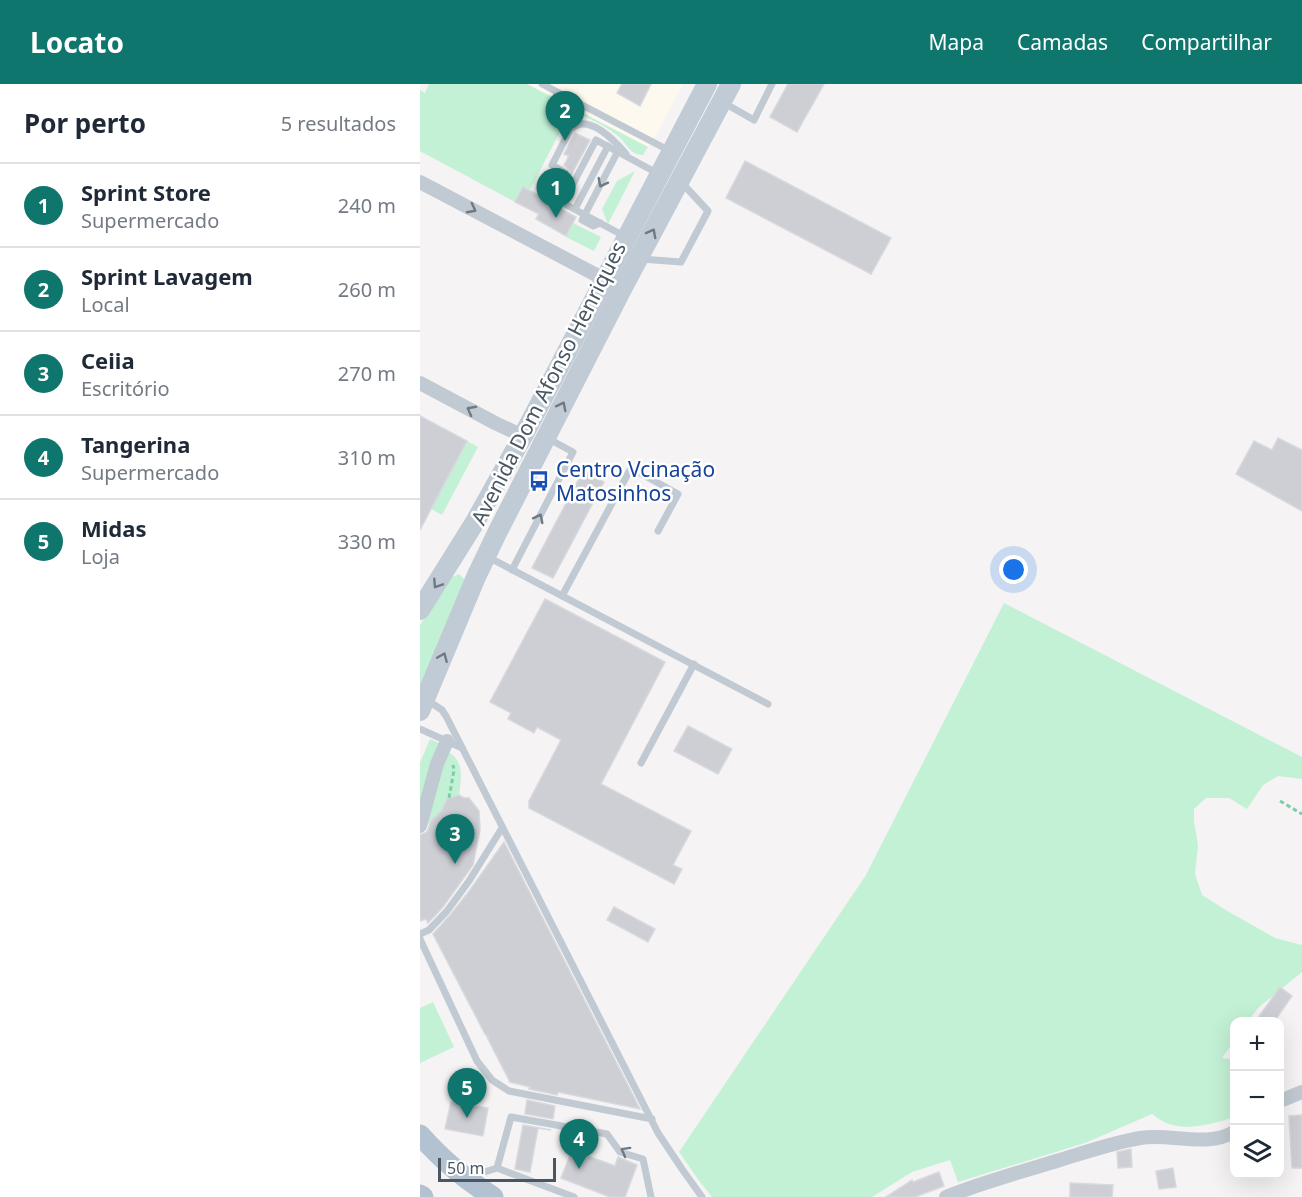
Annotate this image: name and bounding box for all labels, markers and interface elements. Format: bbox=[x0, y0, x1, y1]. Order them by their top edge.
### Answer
text: Locato bbox=[30, 23, 124, 61]
text: Mapa bbox=[928, 28, 984, 56]
text: Camadas bbox=[1017, 28, 1108, 56]
text: Compartilhar bbox=[1141, 28, 1272, 56]
pin: 2 bbox=[546, 92, 584, 141]
text: Por perto bbox=[24, 105, 146, 141]
text: 5 resultados bbox=[281, 110, 396, 137]
pin: 1 bbox=[536, 168, 576, 218]
text: Sprint Store bbox=[81, 177, 211, 207]
one-way arrow bbox=[597, 177, 609, 188]
text: 1 bbox=[38, 192, 49, 219]
text: 240 m bbox=[338, 192, 396, 219]
one-way arrow bbox=[465, 202, 476, 214]
text: Supermercado bbox=[81, 207, 219, 234]
one-way arrow bbox=[645, 228, 657, 239]
street label: Avenida Dom Afonso Henriques bbox=[464, 237, 632, 529]
text: Sprint Lavagem bbox=[81, 261, 253, 291]
text: 2 bbox=[38, 276, 49, 303]
text: 260 m bbox=[338, 276, 396, 303]
text: Local bbox=[81, 291, 130, 318]
text: Ceiia bbox=[81, 345, 135, 375]
text: 3 bbox=[38, 360, 49, 387]
text: 270 m bbox=[338, 360, 396, 387]
text: Escritório bbox=[81, 375, 170, 402]
one-way arrow bbox=[555, 401, 566, 412]
one-way arrow bbox=[467, 406, 477, 417]
text: Tangerina bbox=[81, 429, 190, 459]
text: 4 bbox=[38, 444, 49, 471]
text: 310 m bbox=[338, 444, 396, 471]
place label: Centro Vcinação Matosinhos bbox=[556, 455, 715, 507]
text: Supermercado bbox=[81, 459, 219, 486]
bus stop icon: Centro Vcinação Matosinhos bbox=[527, 469, 551, 493]
text: Midas bbox=[81, 513, 146, 543]
one-way arrow bbox=[531, 513, 543, 524]
text: 5 bbox=[38, 528, 49, 555]
text: 330 m bbox=[338, 528, 396, 555]
text: Loja bbox=[81, 543, 120, 570]
your location bbox=[999, 555, 1028, 584]
one-way arrow bbox=[433, 577, 444, 588]
one-way arrow bbox=[436, 652, 448, 663]
pin: 3 bbox=[435, 814, 474, 864]
map controls bbox=[1230, 1017, 1284, 1179]
button: + bbox=[1230, 1017, 1284, 1071]
pin: 5 bbox=[448, 1068, 486, 1118]
button: − bbox=[1230, 1071, 1284, 1125]
pin: 4 bbox=[560, 1120, 598, 1169]
button: layers bbox=[1230, 1125, 1284, 1179]
one-way arrow bbox=[621, 1147, 631, 1158]
scale bar bbox=[438, 1155, 556, 1182]
text: 50 m bbox=[447, 1157, 484, 1179]

